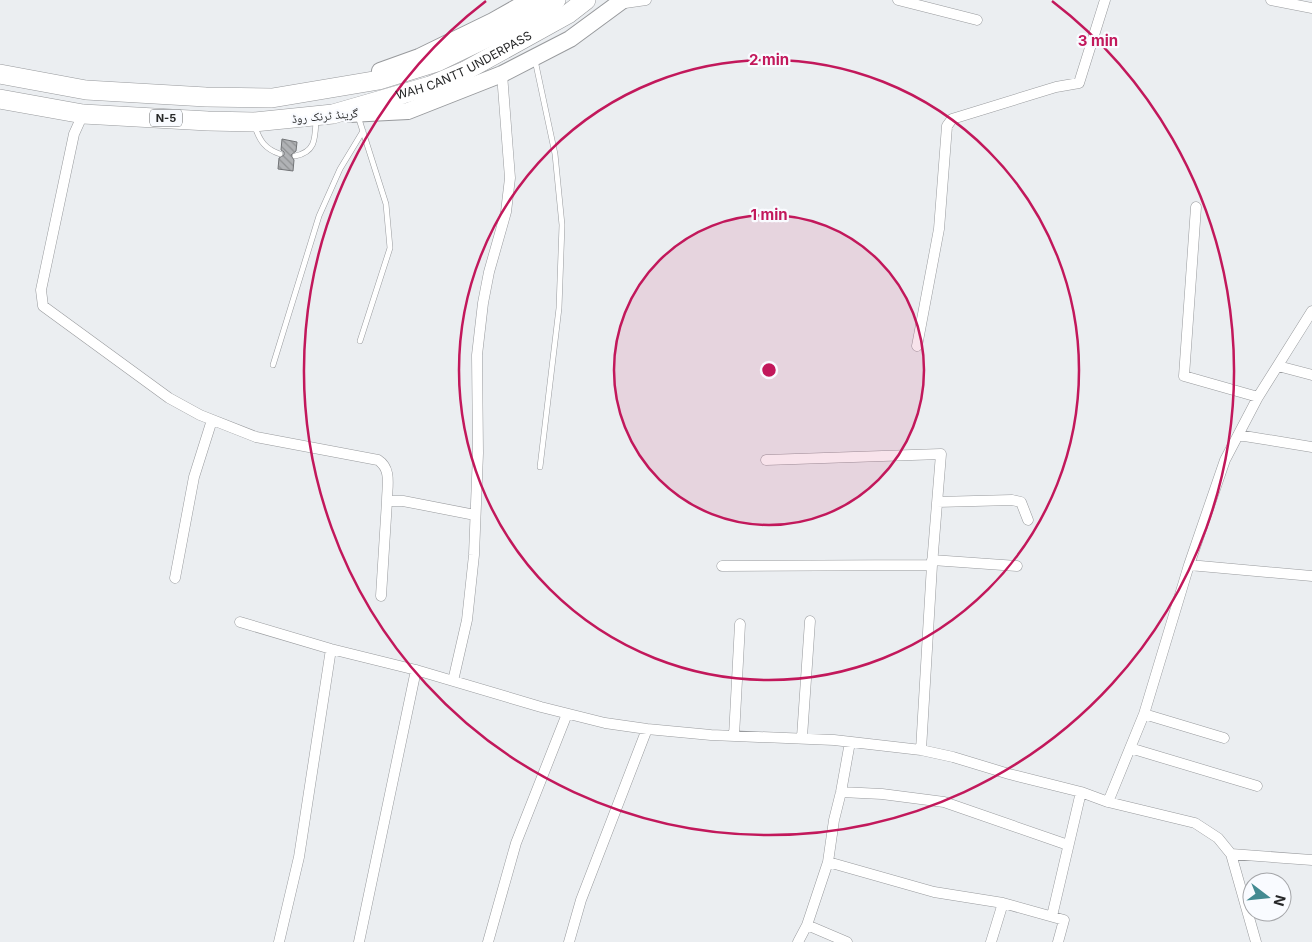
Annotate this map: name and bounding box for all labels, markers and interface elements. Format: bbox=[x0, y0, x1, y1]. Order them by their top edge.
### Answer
street label: WAH CANTT UNDERPASS bbox=[394, 27, 535, 102]
text: 3 min bbox=[1078, 31, 1118, 50]
text: 2 min bbox=[749, 50, 789, 69]
street label: گرینڈ ٹرنک روڈ bbox=[291, 105, 359, 126]
road number: N-5 bbox=[150, 110, 182, 126]
text: 1 min bbox=[750, 205, 788, 224]
centre of rings bbox=[760, 361, 778, 379]
north arrow bbox=[1242, 872, 1292, 922]
text: N bbox=[1270, 893, 1290, 908]

